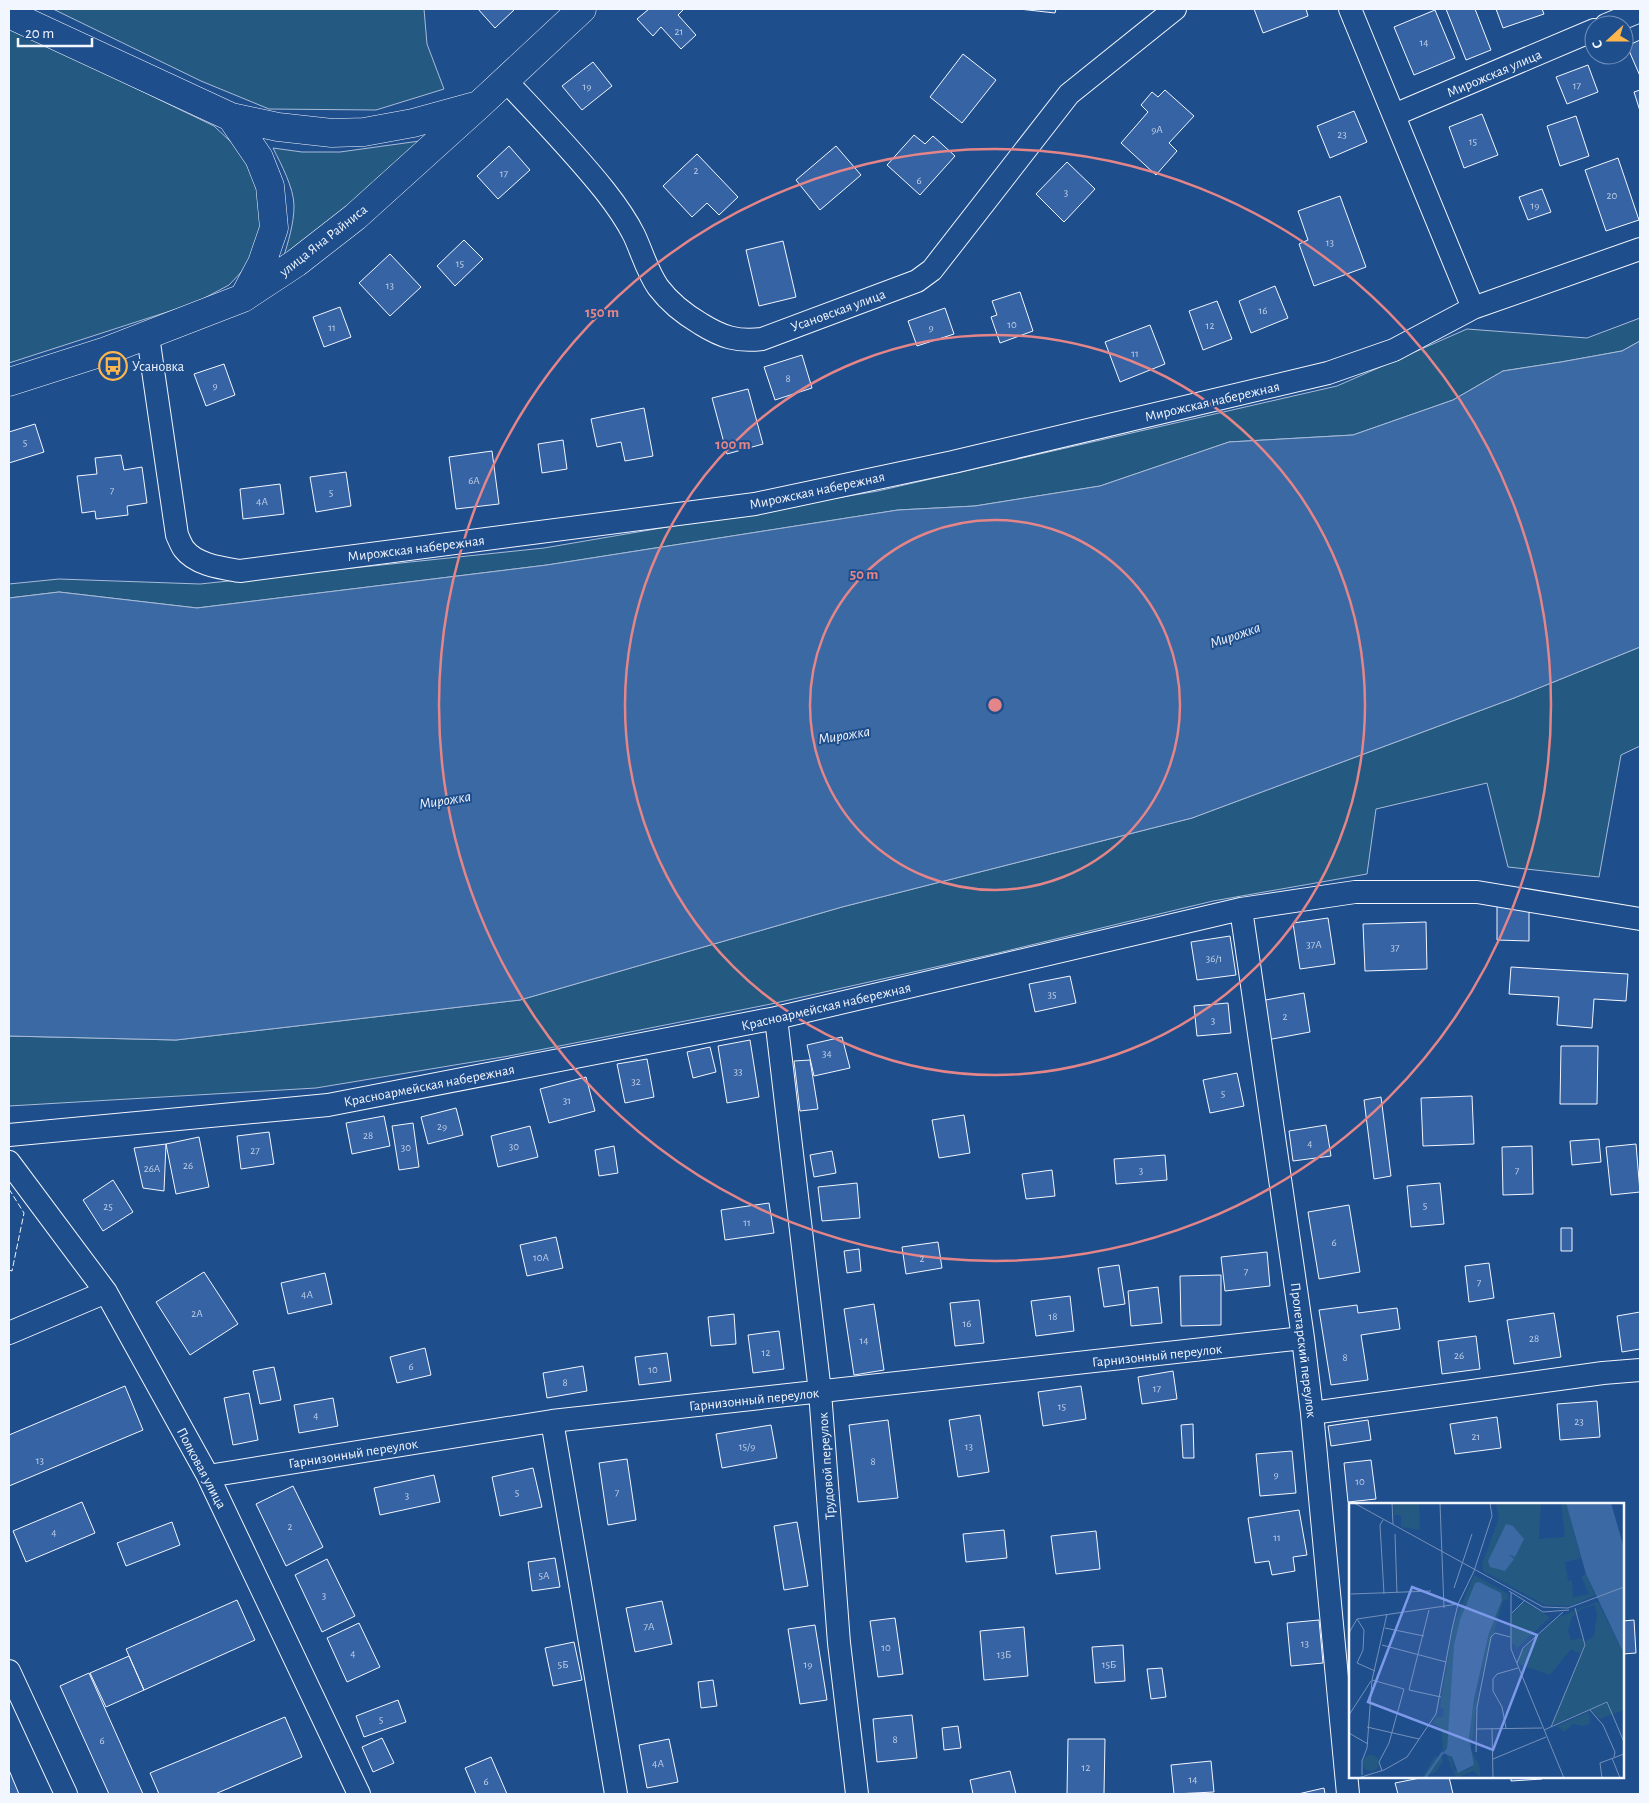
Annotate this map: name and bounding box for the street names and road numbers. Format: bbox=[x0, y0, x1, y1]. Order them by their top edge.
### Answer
street label: Мирожская улица bbox=[1445, 47, 1544, 100]
street label: улица Яна Райниса bbox=[276, 202, 371, 280]
street label: Усановская улица bbox=[789, 287, 888, 335]
street label: Мирожская набережная bbox=[1143, 380, 1281, 424]
street label: Мирожская набережная bbox=[748, 470, 886, 512]
street label: Мирожская набережная bbox=[347, 534, 485, 564]
street label: Красноармейская набережная bbox=[740, 981, 912, 1033]
street label: Красноармейская набережная bbox=[343, 1063, 516, 1109]
street label: Пролетарский переулок bbox=[1288, 1282, 1318, 1419]
street label: Гарнизонный переулок bbox=[1091, 1342, 1223, 1370]
street label: Гарнизонный переулок bbox=[688, 1386, 820, 1414]
street label: Трудовой переулок bbox=[816, 1411, 838, 1520]
street label: Полковая улица bbox=[174, 1426, 229, 1512]
street label: Гарнизонный переулок bbox=[288, 1437, 419, 1471]

